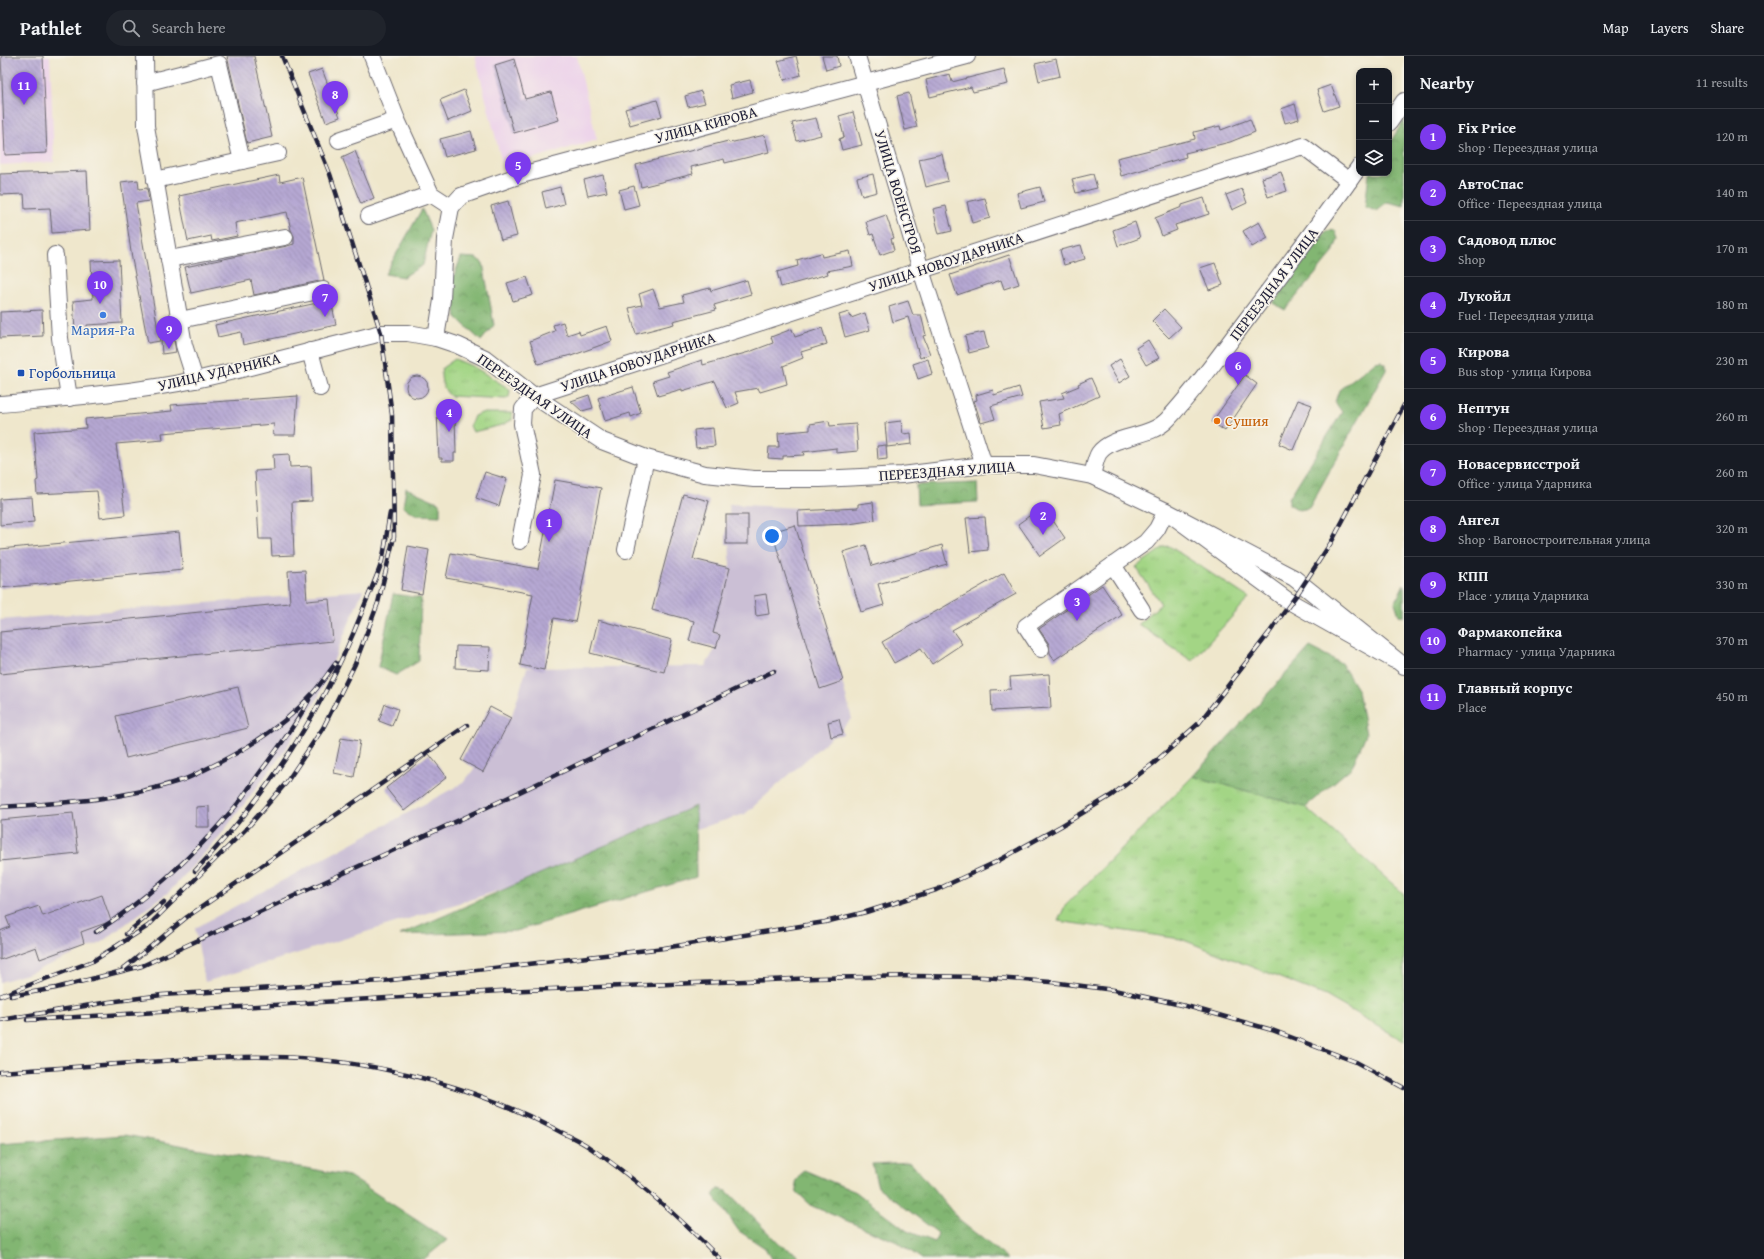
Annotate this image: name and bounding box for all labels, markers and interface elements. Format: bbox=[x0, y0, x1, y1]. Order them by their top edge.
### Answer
search box bbox=[106, 10, 386, 46]
text: Pathlet bbox=[20, 14, 82, 42]
icon: search bbox=[120, 17, 142, 39]
text: Search here bbox=[152, 17, 226, 38]
text: Map bbox=[1603, 18, 1629, 38]
text: Layers bbox=[1651, 18, 1689, 38]
text: Share bbox=[1711, 18, 1744, 38]
map controls bbox=[1356, 68, 1392, 176]
button: + bbox=[1356, 68, 1392, 104]
text: Nearby bbox=[1420, 70, 1474, 95]
pin: 11 bbox=[11, 72, 37, 105]
text: 11 results bbox=[1696, 73, 1748, 92]
pin: 8 bbox=[322, 81, 348, 114]
street label: УЛИЦА КИРОВА bbox=[652, 101, 759, 148]
button: − bbox=[1356, 104, 1392, 140]
text: Fix Price bbox=[1458, 117, 1516, 138]
street label: УЛИЦА ВОЕНСТРОЯ bbox=[870, 127, 927, 257]
text: 1 bbox=[1430, 127, 1436, 146]
text: 120 m bbox=[1716, 127, 1748, 146]
text: Shop · Переездная улица bbox=[1458, 138, 1598, 157]
button: layers bbox=[1356, 140, 1392, 176]
pin: 5 bbox=[505, 152, 531, 185]
text: АвтоСпас bbox=[1458, 173, 1523, 194]
text: 2 bbox=[1430, 183, 1436, 202]
text: 140 m bbox=[1716, 183, 1748, 202]
text: Office · Переездная улица bbox=[1458, 194, 1602, 213]
street label: ПЕРЕЕЗДНАЯ УЛИЦА bbox=[1224, 223, 1323, 345]
street label: УЛИЦА НОВОУДАРНИКА bbox=[866, 227, 1026, 297]
text: Садовод плюс bbox=[1458, 229, 1556, 250]
text: 3 bbox=[1430, 239, 1436, 258]
text: 170 m bbox=[1716, 239, 1748, 258]
text: Shop bbox=[1458, 250, 1485, 269]
pin: 10 bbox=[87, 271, 113, 304]
pin: 7 bbox=[312, 284, 338, 317]
text: Лукойл bbox=[1458, 285, 1511, 306]
text: 4 bbox=[1430, 295, 1436, 314]
text: 180 m bbox=[1716, 295, 1748, 314]
text: Fuel · Переездная улица bbox=[1458, 306, 1594, 325]
marker: Мария-Ра bbox=[98, 310, 108, 320]
pin: 9 bbox=[156, 316, 182, 349]
place label: Мария-Ра bbox=[71, 319, 136, 340]
street label: УЛИЦА НОВОУДАРНИКА bbox=[558, 327, 718, 397]
text: Кирова bbox=[1458, 341, 1510, 362]
street label: УЛИЦА УДАРНИКА bbox=[156, 347, 282, 396]
street label: ПЕРЕЕЗДНАЯ УЛИЦА bbox=[473, 348, 597, 443]
text: 5 bbox=[1430, 351, 1436, 370]
text: 230 m bbox=[1716, 351, 1748, 370]
pin: 6 bbox=[1225, 352, 1251, 385]
place label: Горбольница bbox=[29, 362, 117, 383]
text: Bus stop · улица Кирова bbox=[1458, 362, 1592, 381]
marker: Горбольница bbox=[16, 368, 26, 378]
text: Нептун bbox=[1458, 397, 1510, 418]
pin: 4 bbox=[436, 399, 462, 432]
text: 6 bbox=[1430, 407, 1436, 426]
text: 260 m bbox=[1716, 407, 1748, 426]
place label: Сушия bbox=[1225, 410, 1269, 431]
marker: Сушия bbox=[1212, 416, 1222, 426]
text: Shop · Переездная улица bbox=[1458, 418, 1598, 437]
text: Новасервисстрой bbox=[1458, 453, 1580, 474]
street label: ПЕРЕЕЗДНАЯ УЛИЦА bbox=[878, 455, 1016, 486]
text: 7 bbox=[1430, 463, 1436, 482]
text: 260 m bbox=[1716, 463, 1748, 482]
text: Office · улица Ударника bbox=[1458, 474, 1592, 493]
pin: 2 bbox=[1030, 502, 1056, 535]
pin: 1 bbox=[536, 509, 562, 542]
text: Ангел bbox=[1458, 509, 1500, 530]
text: 8 bbox=[1430, 519, 1436, 538]
text: 320 m bbox=[1716, 519, 1748, 538]
your location bbox=[762, 526, 782, 546]
text: Shop · Вагоностроительная улица bbox=[1458, 530, 1650, 549]
text: КПП bbox=[1458, 565, 1488, 586]
text: 9 bbox=[1430, 575, 1436, 594]
text: 330 m bbox=[1716, 575, 1748, 594]
text: Place · улица Ударника bbox=[1458, 586, 1589, 605]
pin: 3 bbox=[1064, 588, 1090, 621]
text: Фармакопейка bbox=[1458, 621, 1562, 642]
text: 10 bbox=[1426, 631, 1440, 650]
text: 370 m bbox=[1716, 631, 1748, 650]
text: Pharmacy · улица Ударника bbox=[1458, 642, 1615, 661]
text: Главный корпус bbox=[1458, 677, 1572, 698]
text: 11 bbox=[1426, 687, 1440, 706]
text: 450 m bbox=[1716, 687, 1748, 706]
text: Place bbox=[1458, 698, 1487, 717]

